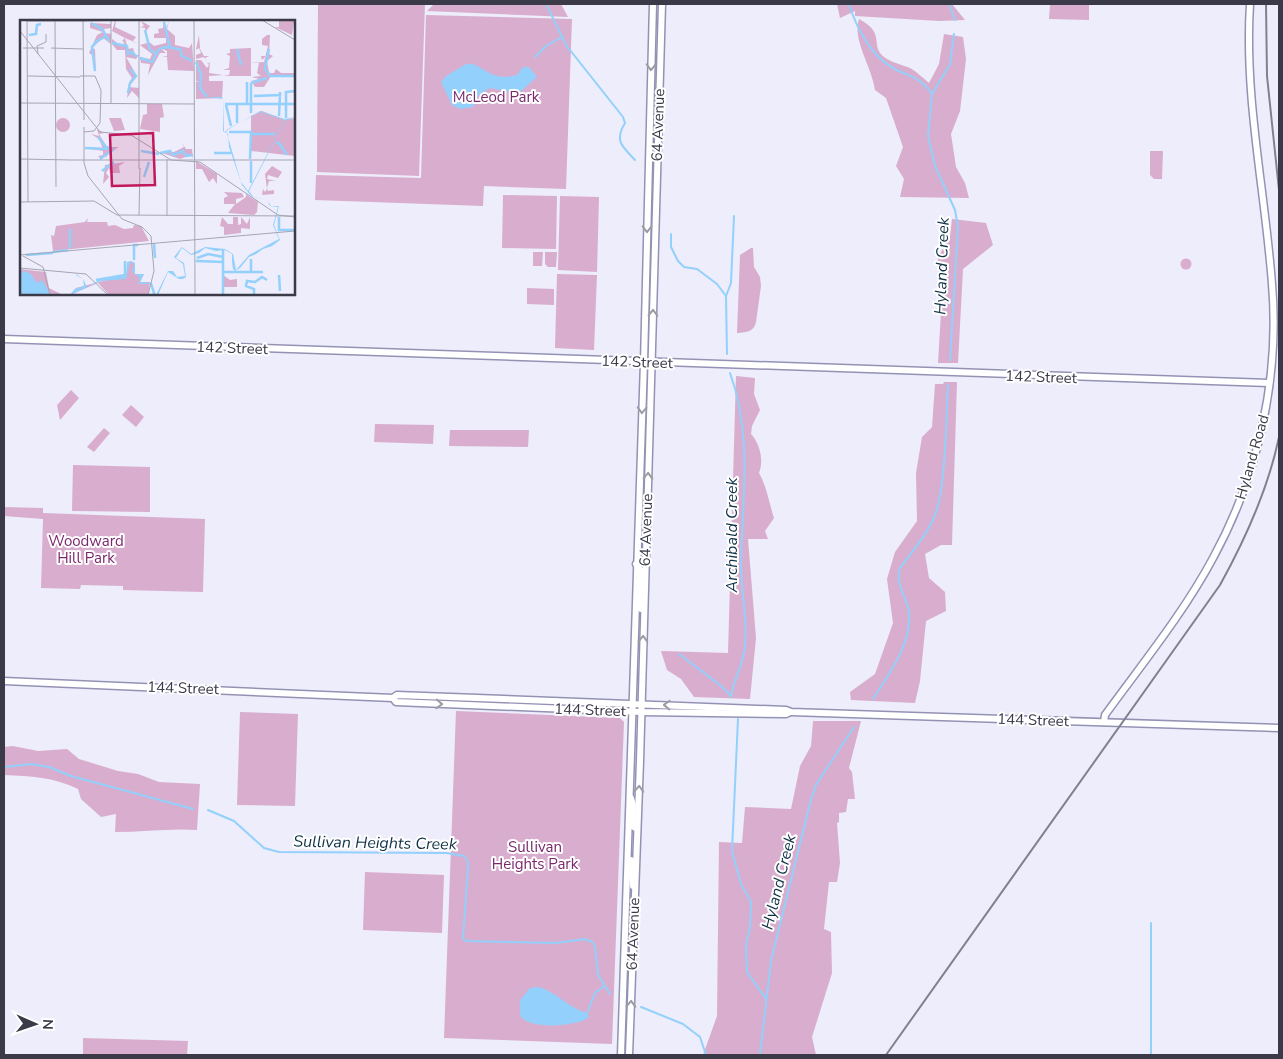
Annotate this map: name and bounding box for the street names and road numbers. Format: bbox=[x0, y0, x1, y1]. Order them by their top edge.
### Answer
street label: 64 Avenue bbox=[647, 88, 669, 162]
street label: 142 Street bbox=[196, 337, 269, 359]
street label: 142 Street bbox=[601, 351, 674, 373]
street label: 142 Street bbox=[1005, 366, 1078, 388]
street label: Hyland Road bbox=[1230, 412, 1274, 502]
street label: 64 Avenue bbox=[635, 493, 657, 567]
street label: 144 Street bbox=[147, 677, 220, 699]
street label: 144 Street bbox=[554, 699, 627, 721]
street label: 144 Street bbox=[997, 709, 1070, 731]
street label: 64 Avenue bbox=[622, 897, 644, 971]

